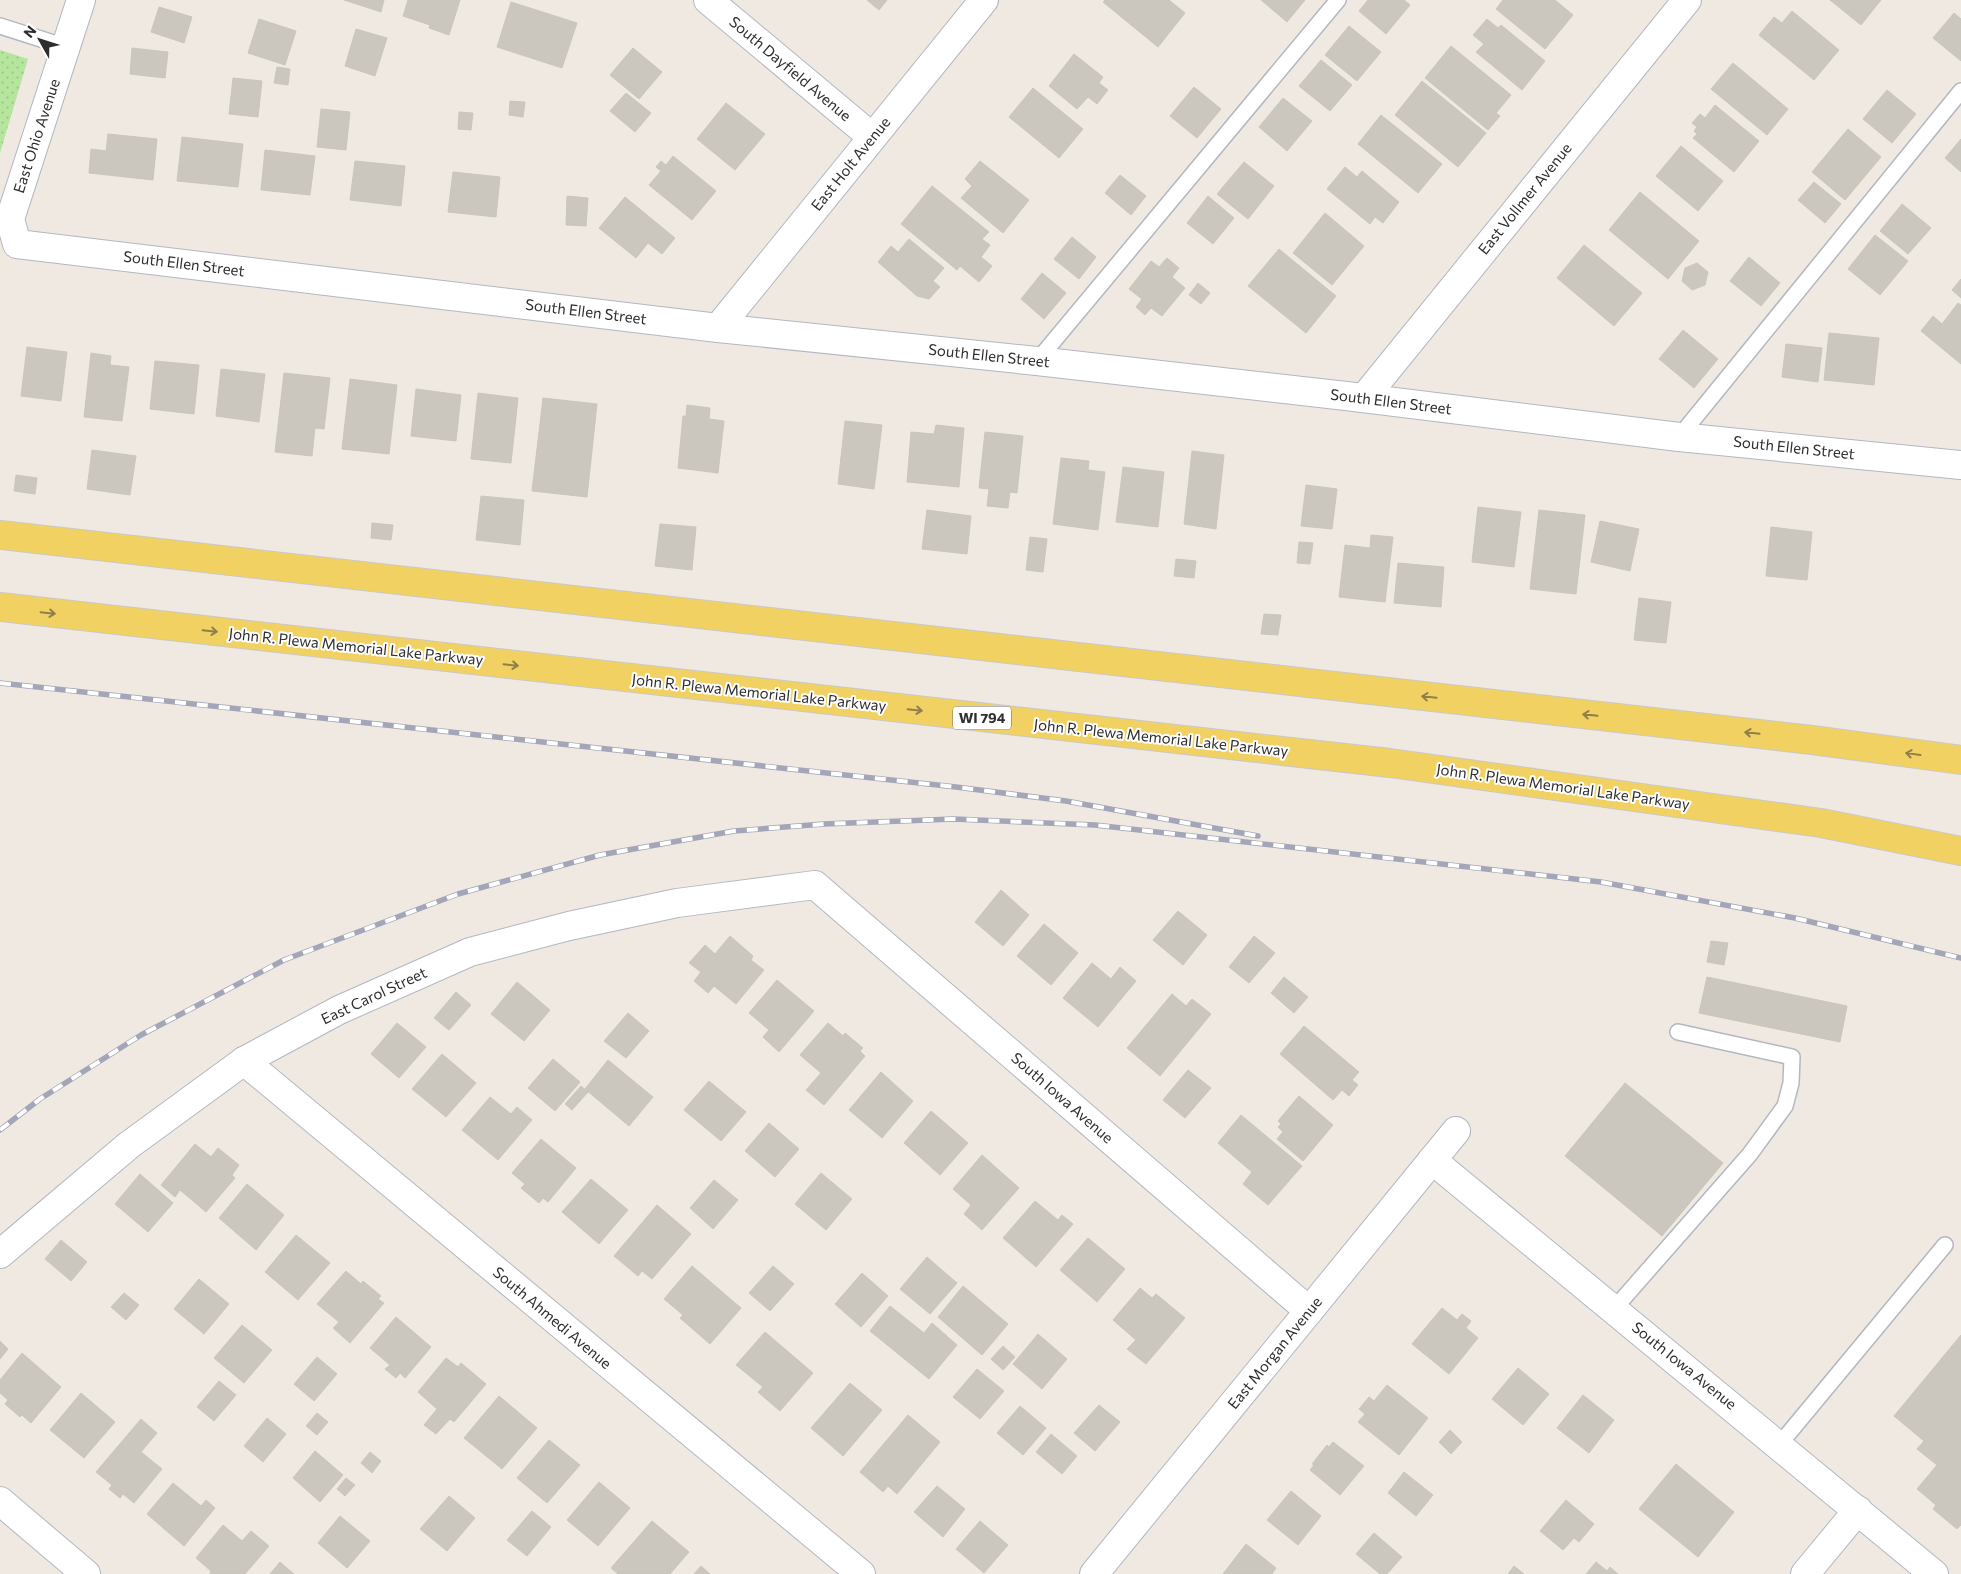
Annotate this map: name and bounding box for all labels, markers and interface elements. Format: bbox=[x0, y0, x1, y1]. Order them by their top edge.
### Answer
street label: South Dayfield Avenue bbox=[726, 12, 855, 124]
north arrow bbox=[15, 15, 65, 65]
text: N bbox=[20, 22, 39, 41]
street label: East Ohio Avenue bbox=[9, 76, 63, 195]
street label: East Holt Avenue bbox=[807, 113, 894, 214]
street label: East Vollmer Avenue bbox=[1474, 139, 1575, 258]
street label: South Ellen Street bbox=[122, 247, 246, 279]
street label: South Ellen Street bbox=[524, 295, 648, 327]
street label: South Ellen Street bbox=[927, 340, 1051, 370]
street label: South Ellen Street bbox=[1329, 385, 1453, 417]
street label: South Ellen Street bbox=[1732, 432, 1856, 462]
one-way arrow bbox=[40, 608, 56, 618]
street label: John R. Plewa Memorial Lake Parkway bbox=[228, 624, 484, 668]
one-way arrow bbox=[202, 626, 218, 636]
one-way arrow bbox=[502, 660, 518, 670]
street label: John R. Plewa Memorial Lake Parkway bbox=[631, 670, 887, 714]
one-way arrow bbox=[1421, 692, 1437, 702]
one-way arrow bbox=[907, 705, 923, 715]
road number: WI 794 bbox=[953, 706, 1011, 730]
one-way arrow bbox=[1582, 710, 1598, 720]
street label: John R. Plewa Memorial Lake Parkway bbox=[1033, 715, 1289, 759]
one-way arrow bbox=[1744, 728, 1760, 738]
one-way arrow bbox=[1905, 749, 1921, 759]
street label: John R. Plewa Memorial Lake Parkway bbox=[1435, 759, 1691, 813]
street label: East Carol Street bbox=[318, 963, 429, 1027]
street label: South Iowa Avenue bbox=[1008, 1048, 1117, 1146]
street label: South Ahmedi Avenue bbox=[490, 1262, 616, 1372]
street label: East Morgan Avenue bbox=[1223, 1293, 1325, 1412]
street label: South Iowa Avenue bbox=[1629, 1318, 1741, 1413]

